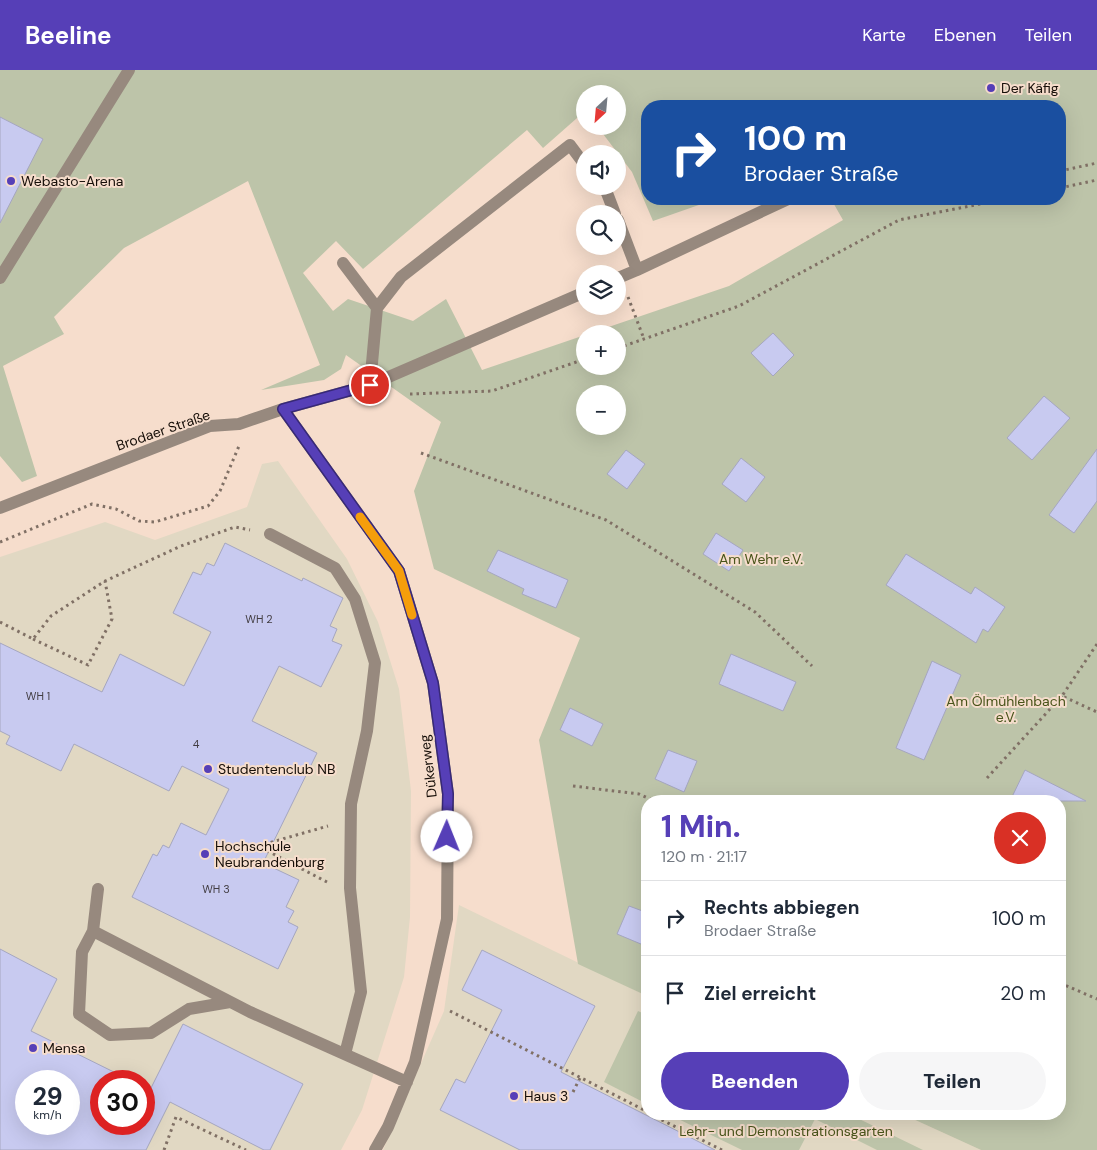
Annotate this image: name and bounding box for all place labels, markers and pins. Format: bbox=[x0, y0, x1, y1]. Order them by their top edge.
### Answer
place label: Der Käfig bbox=[1001, 79, 1059, 97]
marker: Der Käfig bbox=[985, 82, 997, 94]
place label: Webasto-Arena bbox=[21, 172, 123, 190]
marker: Webasto-Arena bbox=[5, 175, 17, 187]
pin bbox=[349, 364, 391, 406]
place label: Studentenclub NB bbox=[218, 760, 335, 778]
marker: Studentenclub NB bbox=[202, 763, 214, 775]
place label: Hochschule Neubrandenburg bbox=[215, 837, 325, 871]
marker: Hochschule Neubrandenburg bbox=[199, 848, 211, 860]
place label: Mensa bbox=[43, 1039, 85, 1057]
marker: Mensa bbox=[27, 1042, 39, 1054]
place label: Haus 3 bbox=[524, 1087, 568, 1105]
marker: Haus 3 bbox=[508, 1090, 520, 1102]

